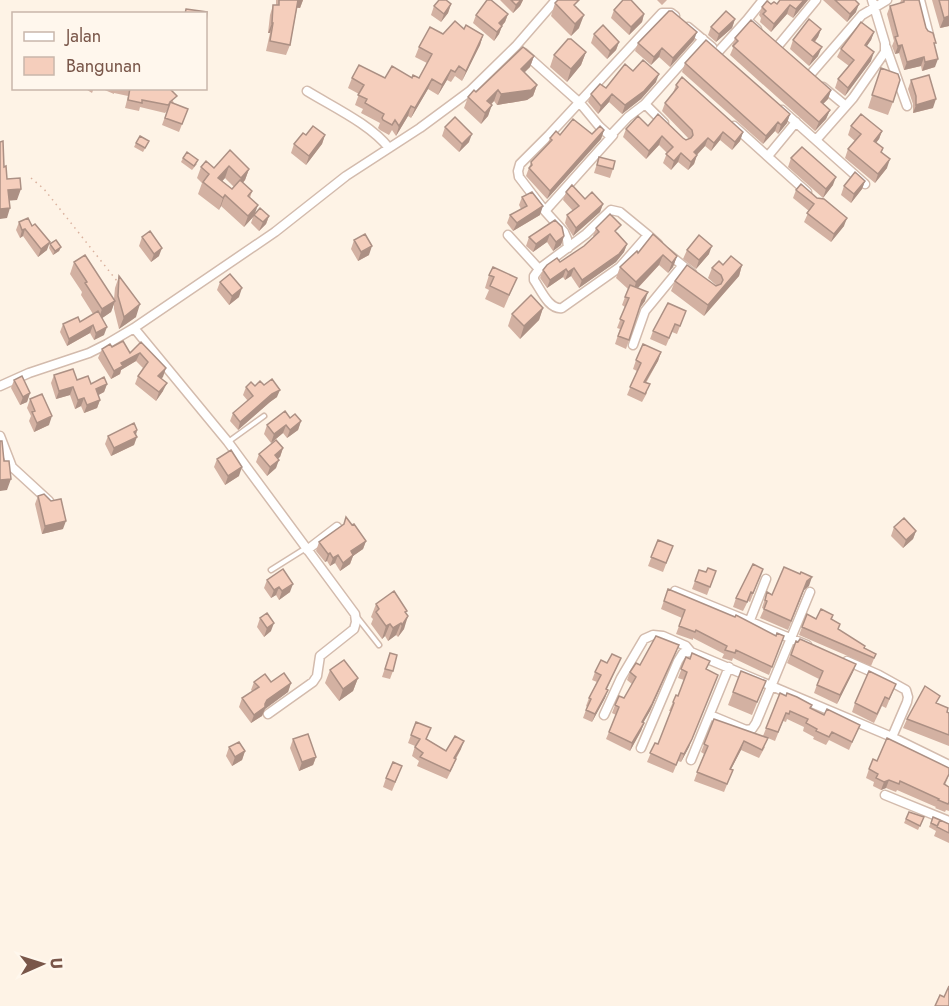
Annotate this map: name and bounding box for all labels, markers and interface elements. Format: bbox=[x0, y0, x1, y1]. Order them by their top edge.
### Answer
legend bbox=[12, 12, 207, 90]
text: Jalan bbox=[64, 23, 101, 49]
text: Bangunan bbox=[66, 53, 141, 79]
north arrow bbox=[12, 934, 72, 994]
text: U bbox=[45, 957, 68, 969]

